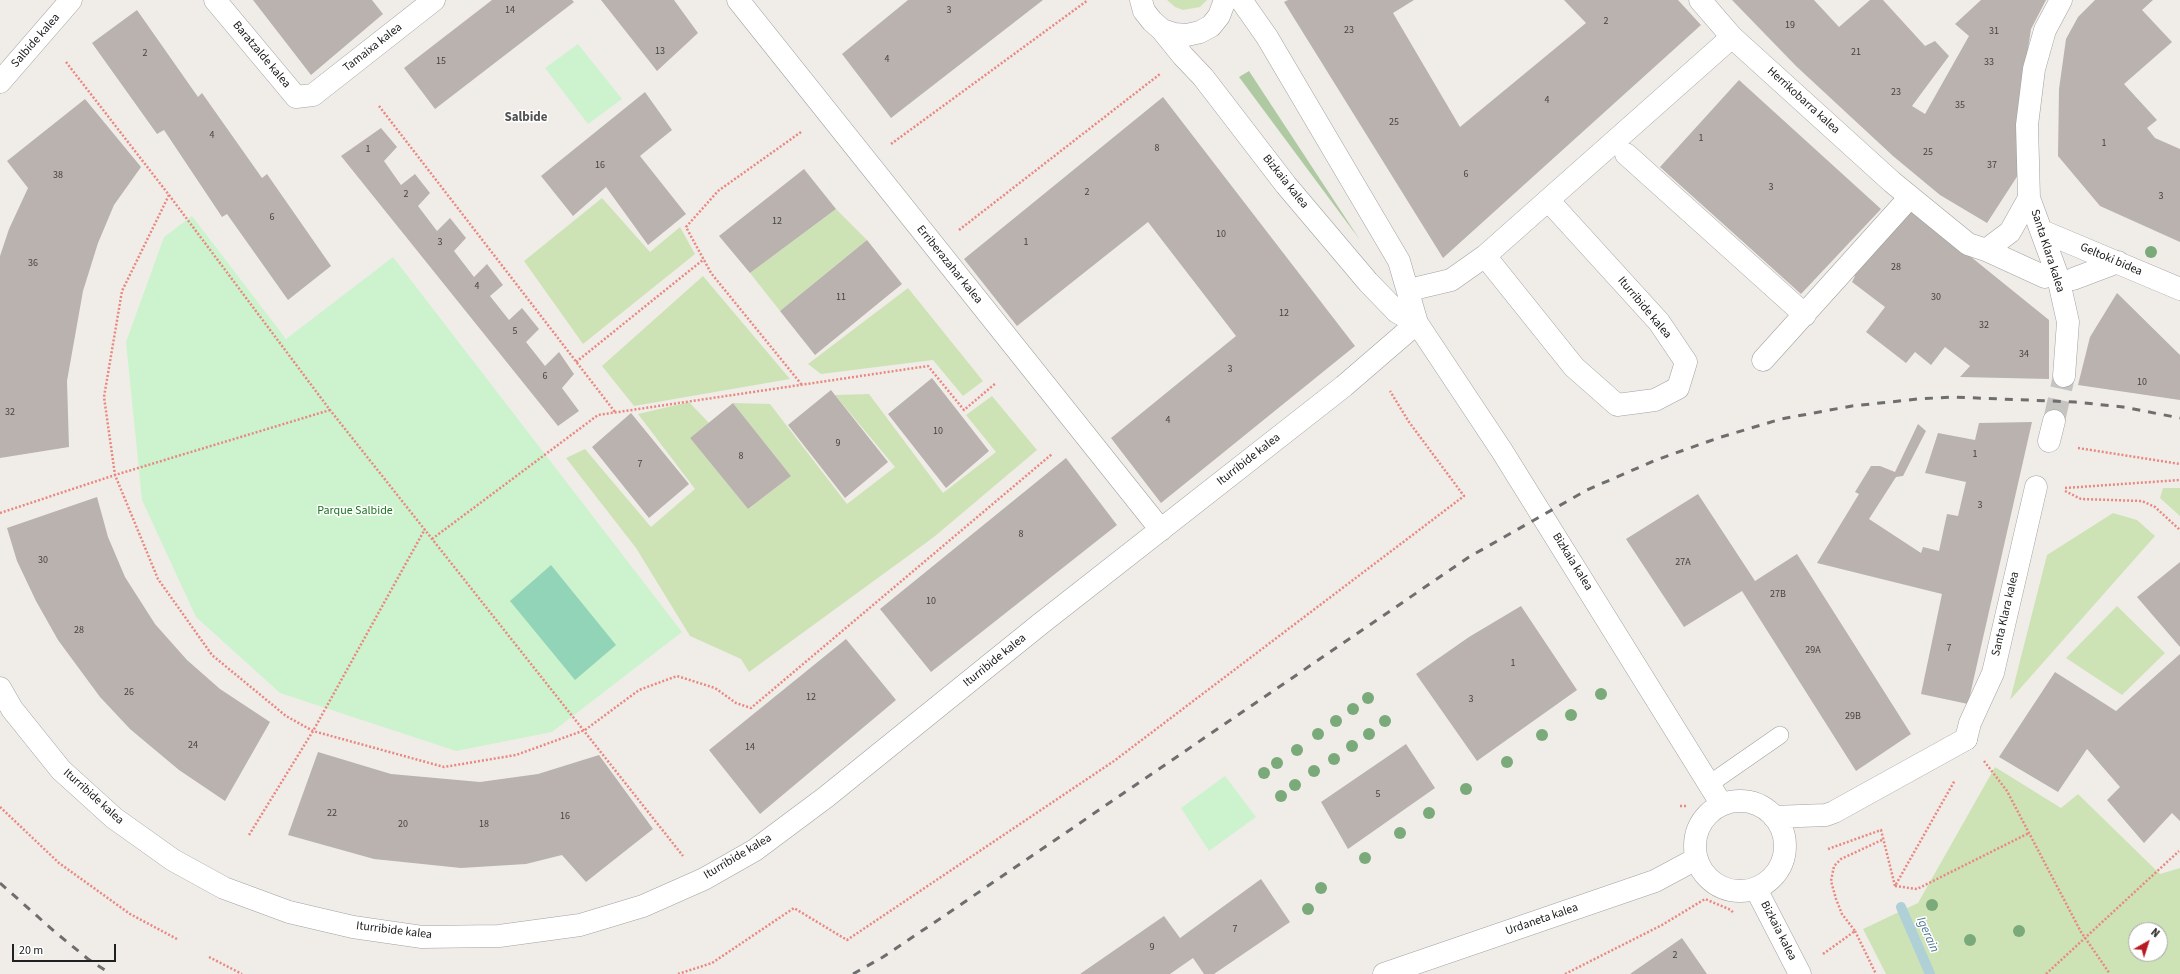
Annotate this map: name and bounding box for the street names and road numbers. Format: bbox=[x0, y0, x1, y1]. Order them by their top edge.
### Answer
street label: Salbide kalea bbox=[9, 11, 63, 71]
street label: Baratzalde kalea bbox=[229, 19, 293, 91]
street label: Tamaixa kalea bbox=[341, 20, 405, 76]
street label: Herrikobarra kalea bbox=[1764, 65, 1842, 137]
street label: Bizkaia kalea bbox=[1259, 152, 1311, 212]
street label: Santa Klara kalea bbox=[2027, 208, 2067, 294]
street label: Erriberazahar kalea bbox=[913, 223, 985, 307]
street label: Geltoki bidea bbox=[2078, 240, 2144, 280]
street label: Iturribide kalea bbox=[1614, 274, 1674, 342]
street label: Iturribide kalea bbox=[1214, 431, 1284, 489]
street label: Bizkaia kalea bbox=[1549, 531, 1595, 593]
street label: Santa Klara kalea bbox=[1989, 570, 2023, 658]
street label: Iturribide kalea bbox=[961, 631, 1029, 691]
street label: Iturribide kalea bbox=[60, 766, 126, 828]
street label: Iturribide kalea bbox=[702, 831, 774, 883]
street label: Bizkaia kalea bbox=[1757, 899, 1799, 963]
street label: Urdaneta kalea bbox=[1504, 901, 1580, 939]
street label: Iturribide kalea bbox=[355, 919, 433, 943]

